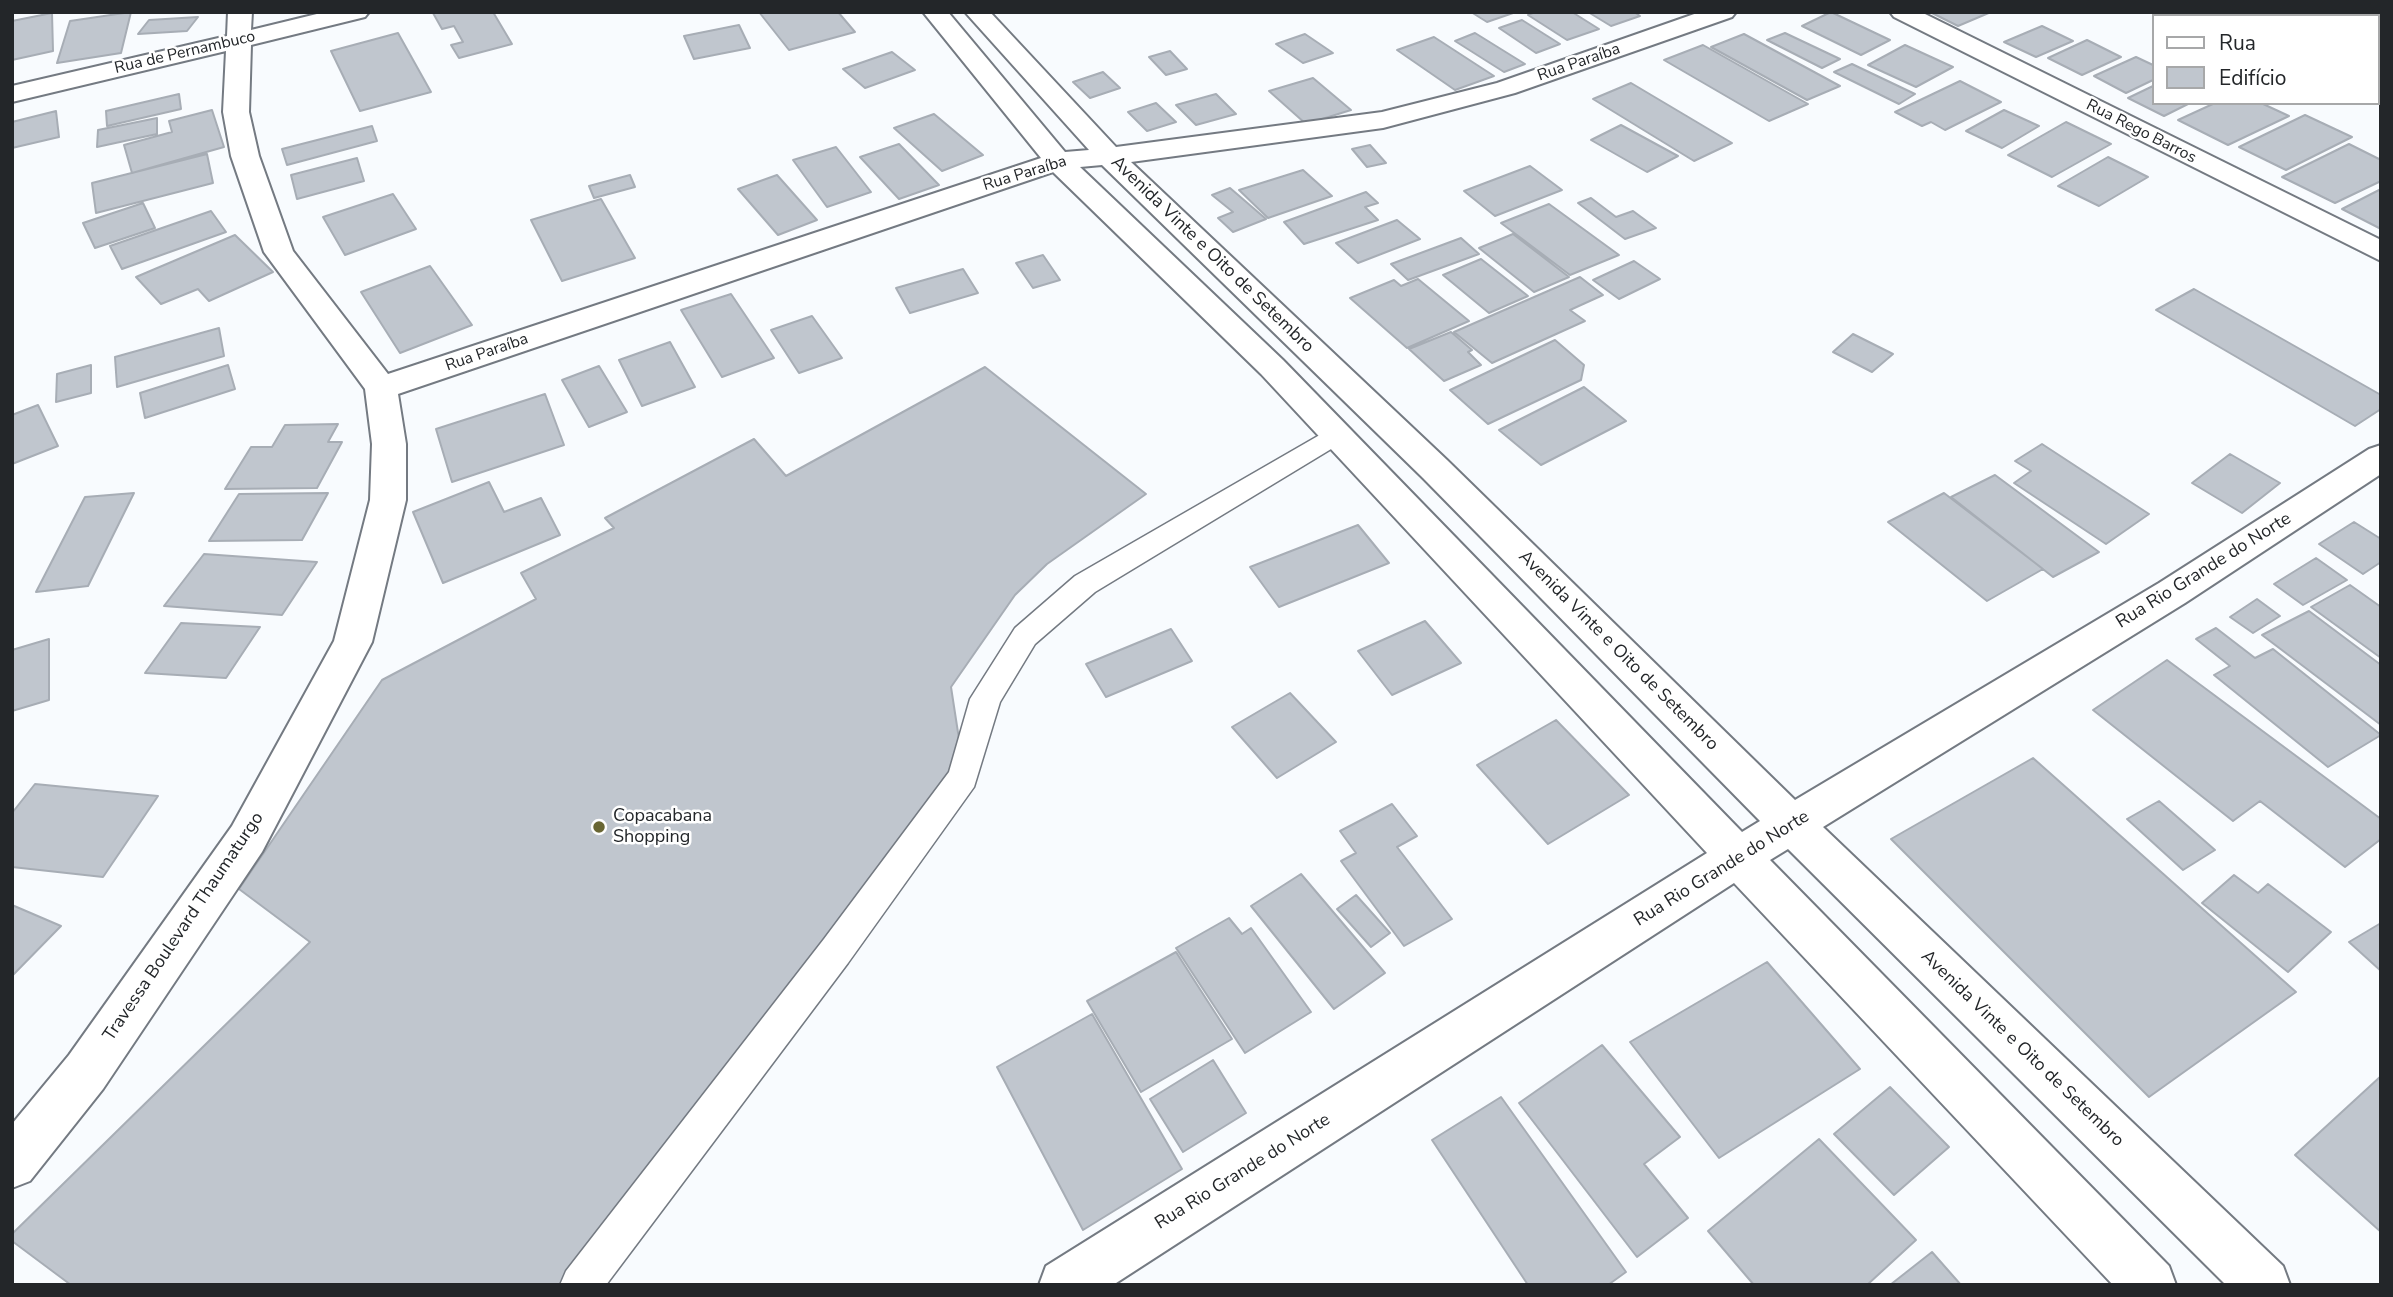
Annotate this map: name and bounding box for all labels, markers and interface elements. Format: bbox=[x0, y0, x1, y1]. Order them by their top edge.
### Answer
legend bbox=[2152, 14, 2379, 105]
street label: Rua de Pernambuco bbox=[113, 27, 257, 79]
text: Rua bbox=[2219, 29, 2256, 57]
street label: Rua Paraíba bbox=[1535, 40, 1623, 86]
text: Edifício bbox=[2219, 64, 2286, 92]
street label: Rua Rego Barros bbox=[2083, 96, 2199, 168]
street label: Rua Paraíba bbox=[981, 152, 1069, 196]
street label: Avenida Vinte e Oito de Setembro bbox=[1106, 152, 1318, 358]
street label: Rua Paraíba bbox=[443, 330, 531, 376]
street label: Rua Rio Grande do Norte bbox=[2113, 508, 2295, 634]
street label: Avenida Vinte e Oito de Setembro bbox=[1513, 546, 1723, 756]
place label: Copacabana Shopping bbox=[613, 806, 712, 848]
street label: Rua Rio Grande do Norte bbox=[1631, 806, 1813, 932]
street label: Travessa Boulevard Thaumaturgo bbox=[99, 808, 269, 1046]
marker: Copacabana Shopping bbox=[591, 819, 607, 835]
street label: Avenida Vinte e Oito de Setembro bbox=[1916, 946, 2128, 1152]
street label: Rua Rio Grande do Norte bbox=[1152, 1109, 1334, 1235]

